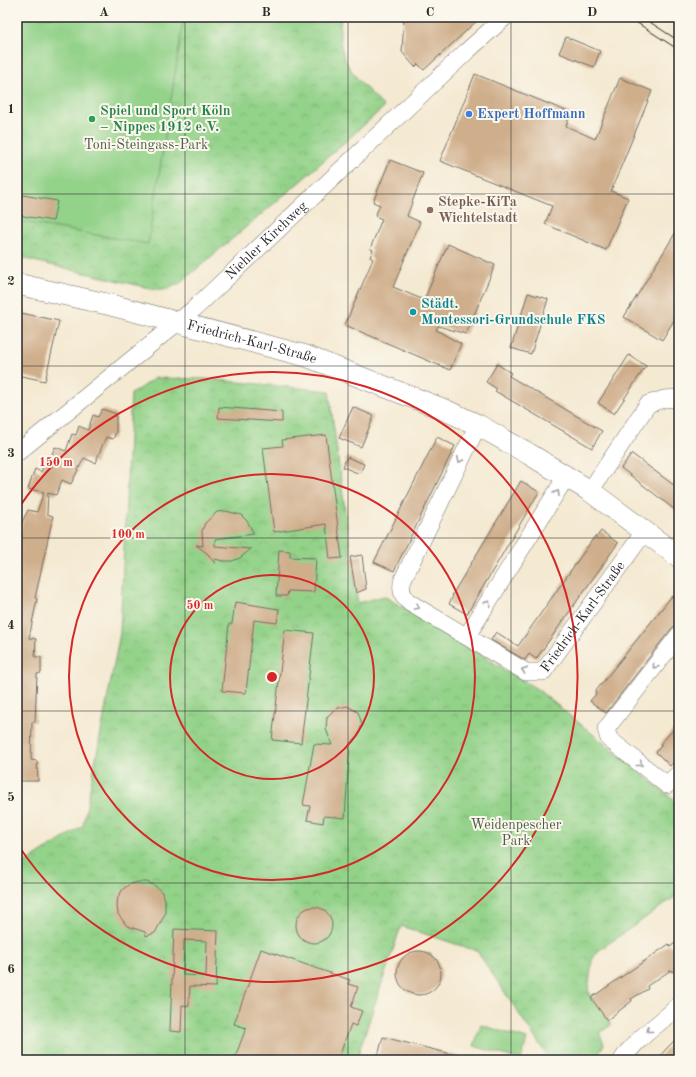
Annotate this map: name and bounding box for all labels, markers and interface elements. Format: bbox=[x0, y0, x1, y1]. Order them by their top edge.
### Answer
text: A bbox=[99, 6, 109, 19]
text: B bbox=[261, 6, 271, 19]
text: C bbox=[426, 6, 434, 19]
text: D bbox=[587, 6, 597, 19]
text: 1 bbox=[7, 103, 15, 116]
place label: Spiel und Sport Köln – Nippes 1912 e.V. bbox=[100, 104, 231, 134]
place label: Expert Hoffmann bbox=[477, 107, 586, 121]
marker: Expert Hoffmann bbox=[464, 109, 474, 119]
marker: Spiel und Sport Köln – Nippes 1912 e.V. bbox=[87, 114, 97, 124]
park label: Toni-Steingass-Park bbox=[84, 138, 208, 152]
place label: Stepke-KiTa Wichtelstadt bbox=[438, 195, 518, 225]
street label: Niehler Kirchweg bbox=[223, 198, 310, 282]
marker: Stepke-KiTa Wichtelstadt bbox=[425, 205, 435, 215]
text: 2 bbox=[7, 275, 15, 288]
place label: Städt. Montessori-Grundschule FKS bbox=[421, 297, 605, 327]
marker: Städt. Montessori-Grundschule FKS bbox=[408, 307, 418, 317]
street label: Friedrich-Karl-Straße bbox=[186, 318, 319, 366]
text: 3 bbox=[7, 447, 15, 460]
text: 150 m bbox=[39, 456, 73, 469]
one-way arrow bbox=[457, 456, 465, 463]
one-way arrow bbox=[553, 490, 560, 497]
text: 100 m bbox=[111, 529, 145, 541]
street label: Friedrich-Karl-Straße bbox=[538, 559, 628, 675]
text: 50 m bbox=[187, 599, 214, 612]
one-way arrow bbox=[483, 600, 491, 607]
one-way arrow bbox=[413, 602, 420, 609]
text: 4 bbox=[7, 619, 15, 632]
one-way arrow bbox=[653, 661, 660, 668]
one-way arrow bbox=[521, 666, 528, 674]
centre of rings bbox=[265, 670, 279, 684]
one-way arrow bbox=[636, 759, 643, 766]
text: 5 bbox=[7, 791, 15, 804]
park label: Weidenpescher Park bbox=[471, 818, 562, 848]
text: 6 bbox=[7, 963, 15, 976]
one-way arrow bbox=[647, 1026, 654, 1033]

